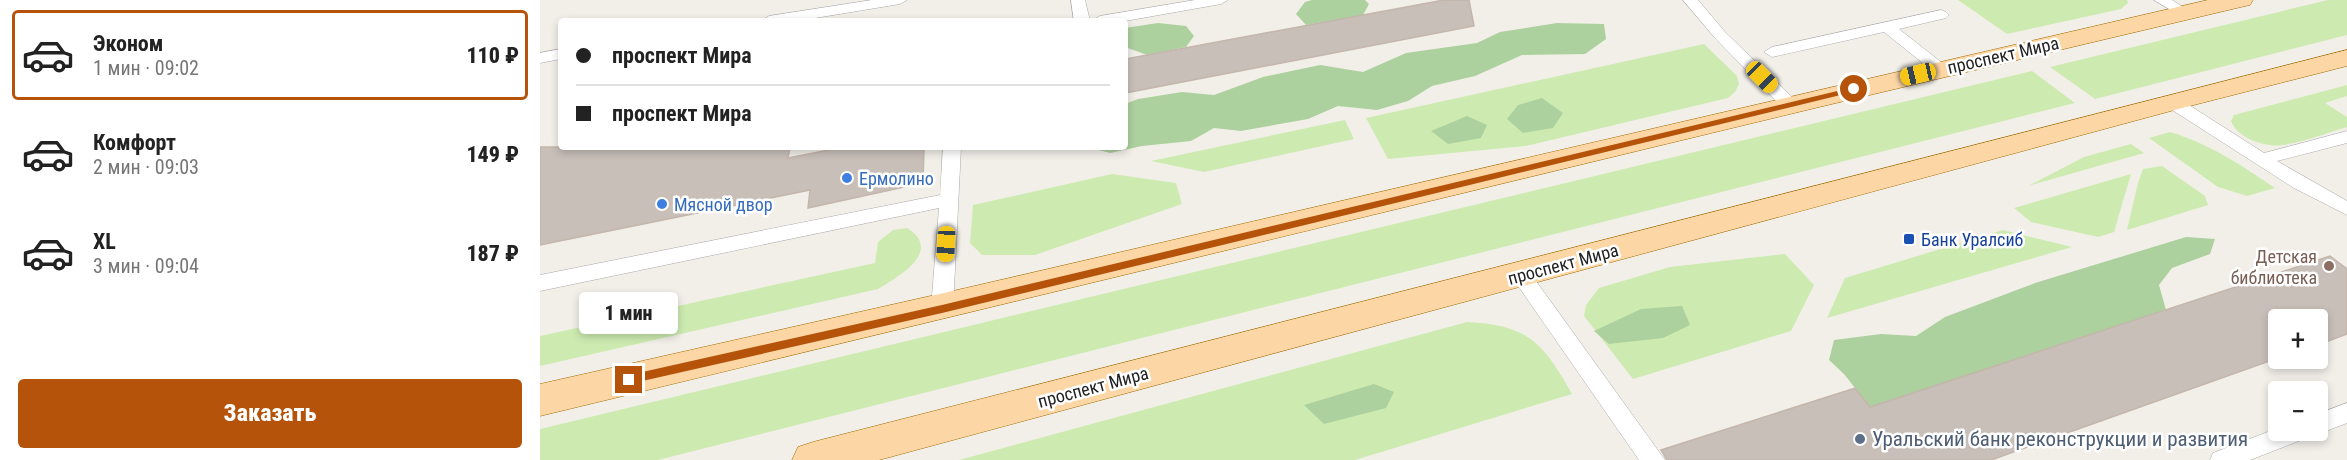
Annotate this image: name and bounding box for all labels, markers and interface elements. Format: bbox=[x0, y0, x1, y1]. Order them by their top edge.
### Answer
icon: car bbox=[21, 28, 75, 82]
text: Эконом bbox=[93, 31, 163, 56]
street label: проспект Мира bbox=[1945, 32, 2061, 78]
text: 110 ₽ bbox=[466, 43, 519, 68]
text: проспект Мира bbox=[612, 43, 752, 68]
text: 1 мин · 09:02 bbox=[93, 56, 199, 80]
car bbox=[1743, 58, 1781, 96]
car bbox=[1898, 61, 1938, 87]
route start bbox=[1840, 75, 1867, 102]
text: проспект Мира bbox=[612, 101, 752, 126]
icon: car bbox=[21, 127, 75, 181]
text: Комфорт bbox=[93, 130, 176, 155]
text: 149 ₽ bbox=[466, 142, 519, 167]
text: 2 мин · 09:03 bbox=[93, 155, 199, 179]
place label: Ермолино bbox=[859, 168, 934, 189]
marker: Ермолино bbox=[840, 171, 854, 185]
place label: Мясной двор bbox=[674, 194, 773, 215]
marker: Мясной двор bbox=[655, 197, 669, 211]
icon: car bbox=[21, 226, 75, 280]
car bbox=[936, 226, 956, 262]
text: XL bbox=[93, 229, 116, 254]
place label: Банк Уралсиб bbox=[1921, 229, 2024, 250]
marker: Банк Уралсиб bbox=[1902, 232, 1916, 246]
street label: проспект Мира bbox=[1505, 239, 1621, 289]
text: 187 ₽ bbox=[466, 241, 519, 266]
place label: Детская библиотека bbox=[2231, 246, 2317, 288]
text: 3 мин · 09:04 bbox=[93, 254, 199, 278]
marker: Детская библиотека bbox=[2322, 259, 2336, 273]
callout: 1 мин bbox=[580, 293, 678, 335]
text: 1 мин bbox=[605, 301, 652, 325]
map controls bbox=[2268, 309, 2328, 441]
button: + bbox=[2268, 309, 2328, 369]
street label: проспект Мира bbox=[1035, 362, 1151, 412]
route end bbox=[615, 366, 642, 393]
button: Заказать bbox=[18, 379, 522, 448]
button: − bbox=[2268, 381, 2328, 441]
place label: Уральский банк реконструкции и развития bbox=[1872, 427, 2248, 451]
marker: Уральский банк реконструкции и развития bbox=[1853, 432, 1867, 446]

